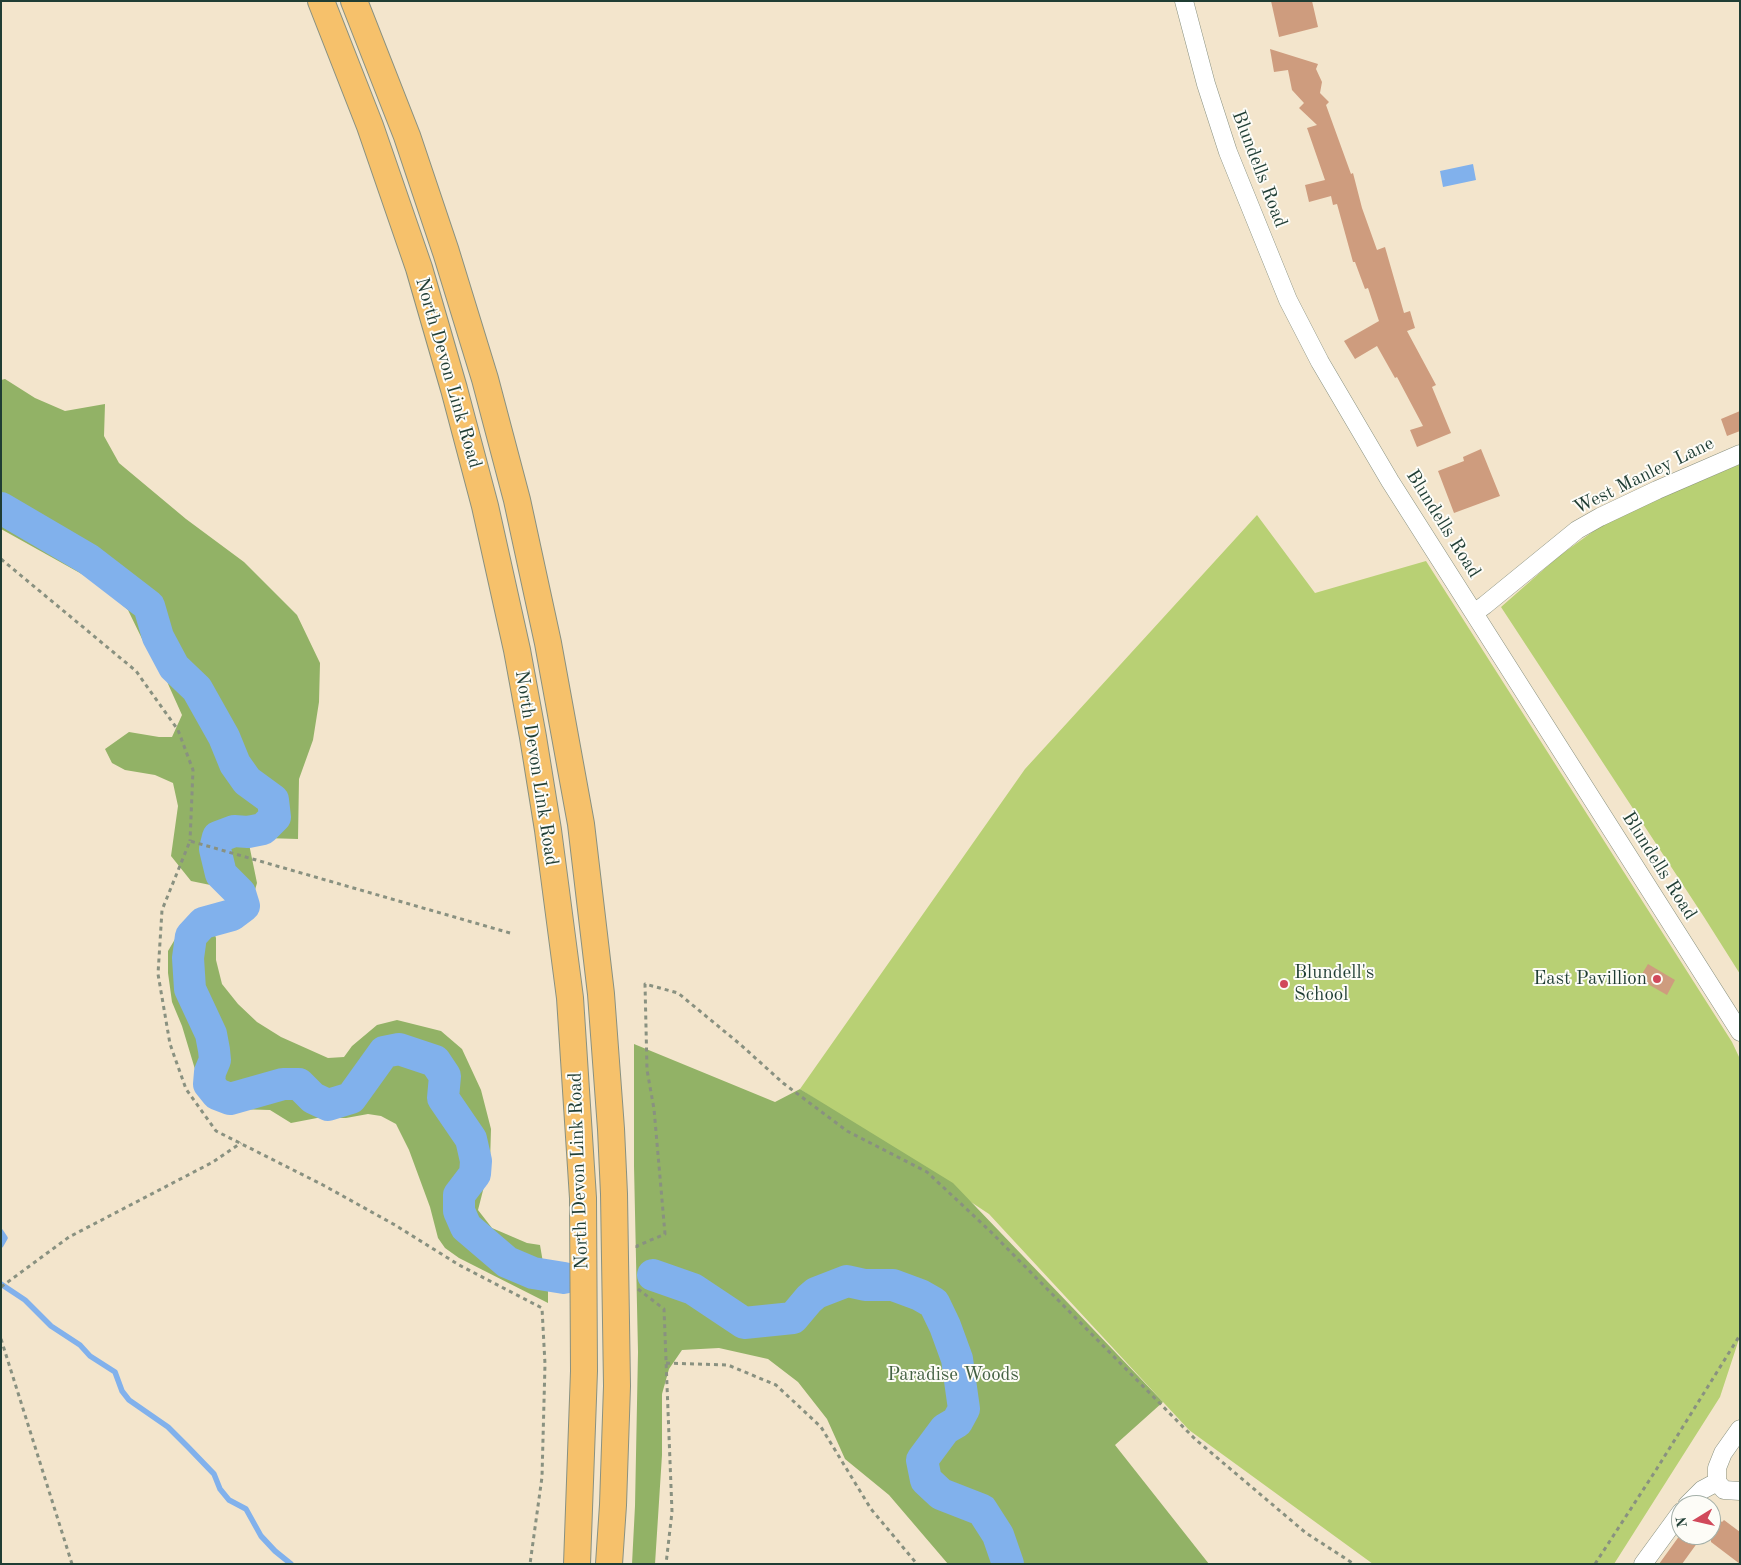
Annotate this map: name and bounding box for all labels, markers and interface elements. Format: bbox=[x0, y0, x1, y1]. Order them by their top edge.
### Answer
street label: Blundells Road bbox=[1226, 107, 1292, 231]
street label: North Devon Link Road bbox=[410, 275, 486, 471]
street label: West Manley Lane bbox=[1570, 432, 1718, 520]
street label: Blundells Road bbox=[1401, 466, 1485, 582]
street label: North Devon Link Road bbox=[509, 669, 563, 867]
street label: Blundells Road bbox=[1617, 808, 1701, 924]
place label: Blundell's School bbox=[1294, 962, 1374, 1006]
place label: East Pavillion bbox=[1533, 968, 1647, 990]
marker: East Pavillion bbox=[1651, 973, 1663, 985]
marker: Blundell's School bbox=[1278, 978, 1290, 990]
street label: North Devon Link Road bbox=[564, 1072, 594, 1270]
park label: Paradise Woods bbox=[887, 1364, 1019, 1386]
north arrow bbox=[1671, 1495, 1721, 1545]
text: N bbox=[1674, 1516, 1690, 1529]

